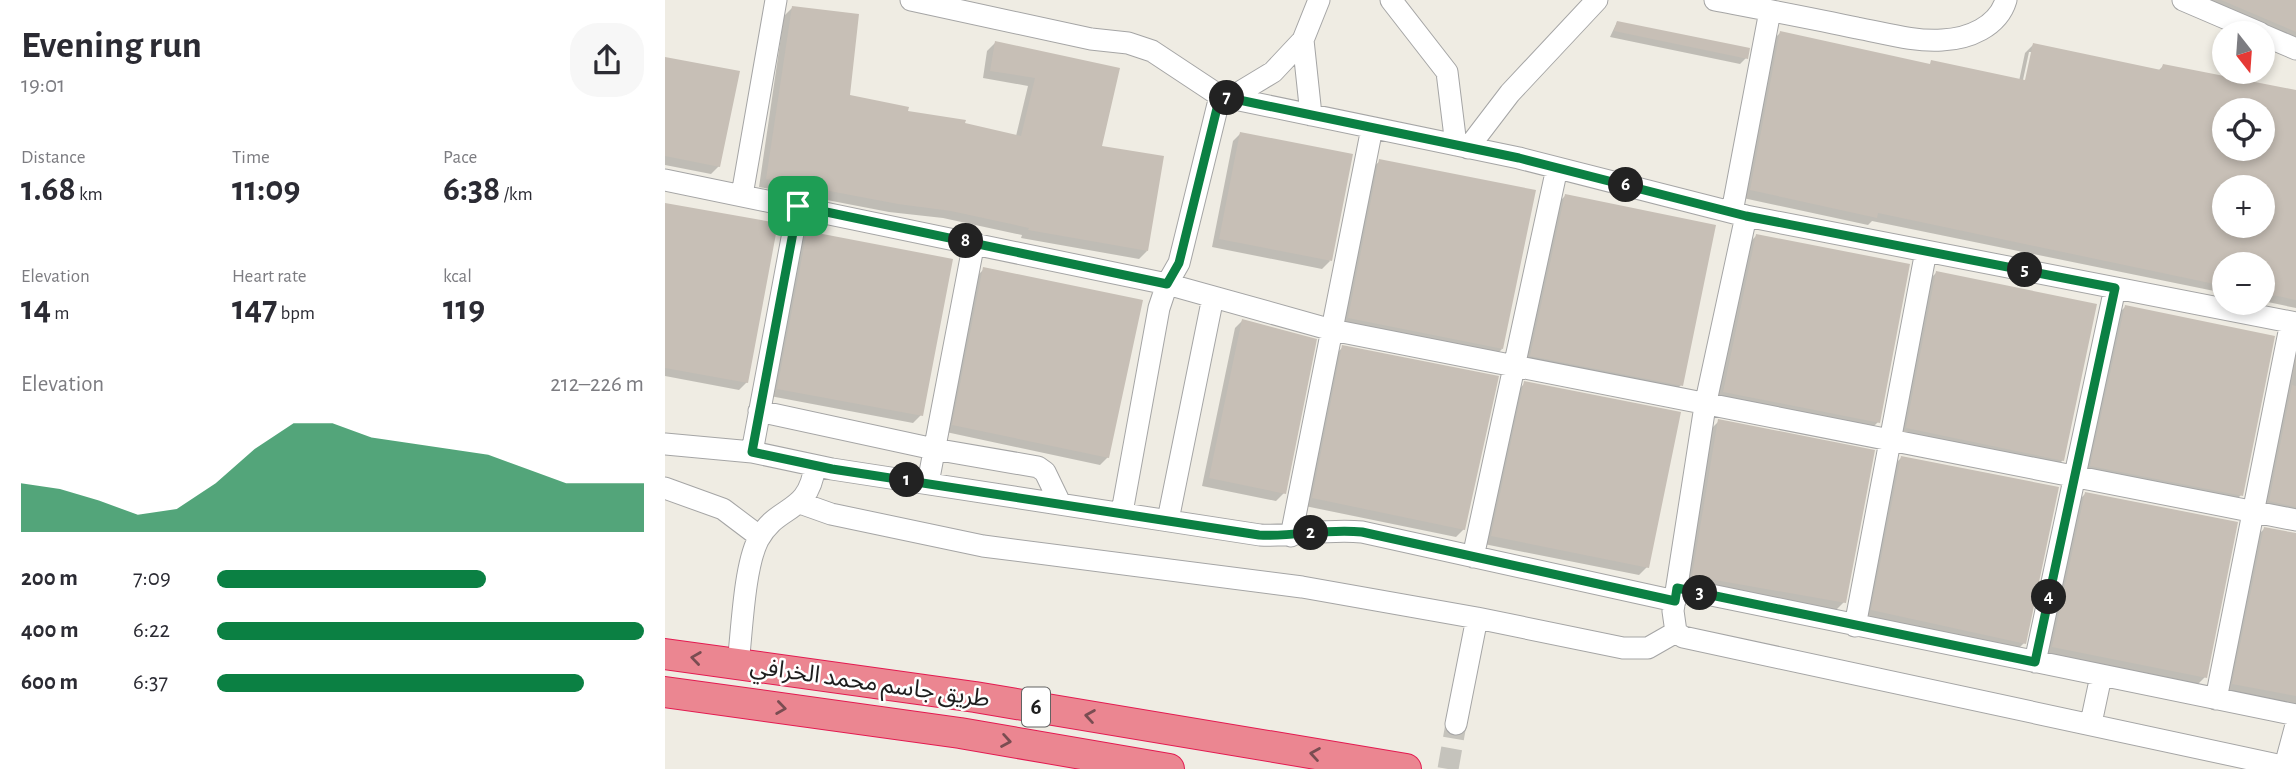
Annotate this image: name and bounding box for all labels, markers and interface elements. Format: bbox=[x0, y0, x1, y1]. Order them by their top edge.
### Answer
north arrow bbox=[2212, 21, 2275, 84]
map controls bbox=[2212, 21, 2275, 315]
button: share bbox=[570, 23, 644, 97]
text: Evening run bbox=[21, 27, 202, 65]
text: 19:01 bbox=[21, 74, 65, 97]
pin: 7 bbox=[1209, 80, 1245, 116]
text: 7 bbox=[1222, 88, 1231, 107]
button: locate bbox=[2212, 98, 2275, 161]
text: Distance bbox=[21, 148, 85, 167]
text: Time bbox=[232, 148, 270, 167]
text: Pace bbox=[443, 148, 477, 167]
pin: 6 bbox=[1609, 168, 1643, 202]
text: 1.68 bbox=[21, 172, 76, 207]
text: 11:09 bbox=[232, 172, 300, 207]
text: 6:38 bbox=[443, 172, 500, 207]
text: 6 bbox=[1621, 175, 1630, 194]
button: + bbox=[2212, 175, 2275, 238]
pin bbox=[768, 176, 828, 236]
text: km bbox=[76, 185, 103, 204]
text: /km bbox=[500, 185, 533, 204]
icon: arrive bbox=[779, 187, 817, 225]
pin: 8 bbox=[949, 224, 983, 258]
text: 8 bbox=[961, 231, 970, 250]
pin: 5 bbox=[2007, 252, 2043, 288]
button: − bbox=[2212, 252, 2275, 315]
text: 5 bbox=[2020, 260, 2029, 279]
text: Elevation bbox=[21, 267, 90, 286]
text: Heart rate bbox=[232, 267, 307, 286]
text: kcal bbox=[443, 267, 472, 286]
text: 14 bbox=[21, 291, 51, 326]
text: 147 bbox=[232, 291, 277, 326]
text: 119 bbox=[443, 291, 485, 326]
text: m bbox=[51, 304, 70, 323]
text: bpm bbox=[277, 304, 315, 323]
text: Elevation bbox=[21, 373, 104, 396]
text: 212–226 m bbox=[550, 373, 644, 396]
pin: 1 bbox=[889, 462, 925, 498]
text: 1 bbox=[903, 470, 910, 489]
pin: 2 bbox=[1293, 516, 1329, 550]
text: 2 bbox=[1306, 523, 1315, 542]
text: 200 m bbox=[21, 567, 78, 590]
text: 7:09 bbox=[133, 567, 171, 590]
pin: 3 bbox=[1683, 576, 1717, 610]
pin: 4 bbox=[2031, 580, 2067, 614]
text: 3 bbox=[1695, 583, 1704, 602]
text: 4 bbox=[2044, 587, 2053, 606]
text: 400 m bbox=[21, 619, 79, 642]
text: 6:22 bbox=[133, 619, 170, 642]
one-way arrow bbox=[690, 651, 701, 666]
street label: طريق جاسم محمد الخرافي bbox=[748, 654, 991, 717]
text: 600 m bbox=[21, 671, 78, 694]
text: 6:37 bbox=[133, 671, 168, 694]
road number: 6 bbox=[1022, 688, 1050, 726]
one-way arrow bbox=[775, 701, 787, 716]
one-way arrow bbox=[1084, 709, 1096, 724]
one-way arrow bbox=[1000, 733, 1012, 748]
one-way arrow bbox=[1309, 747, 1321, 762]

